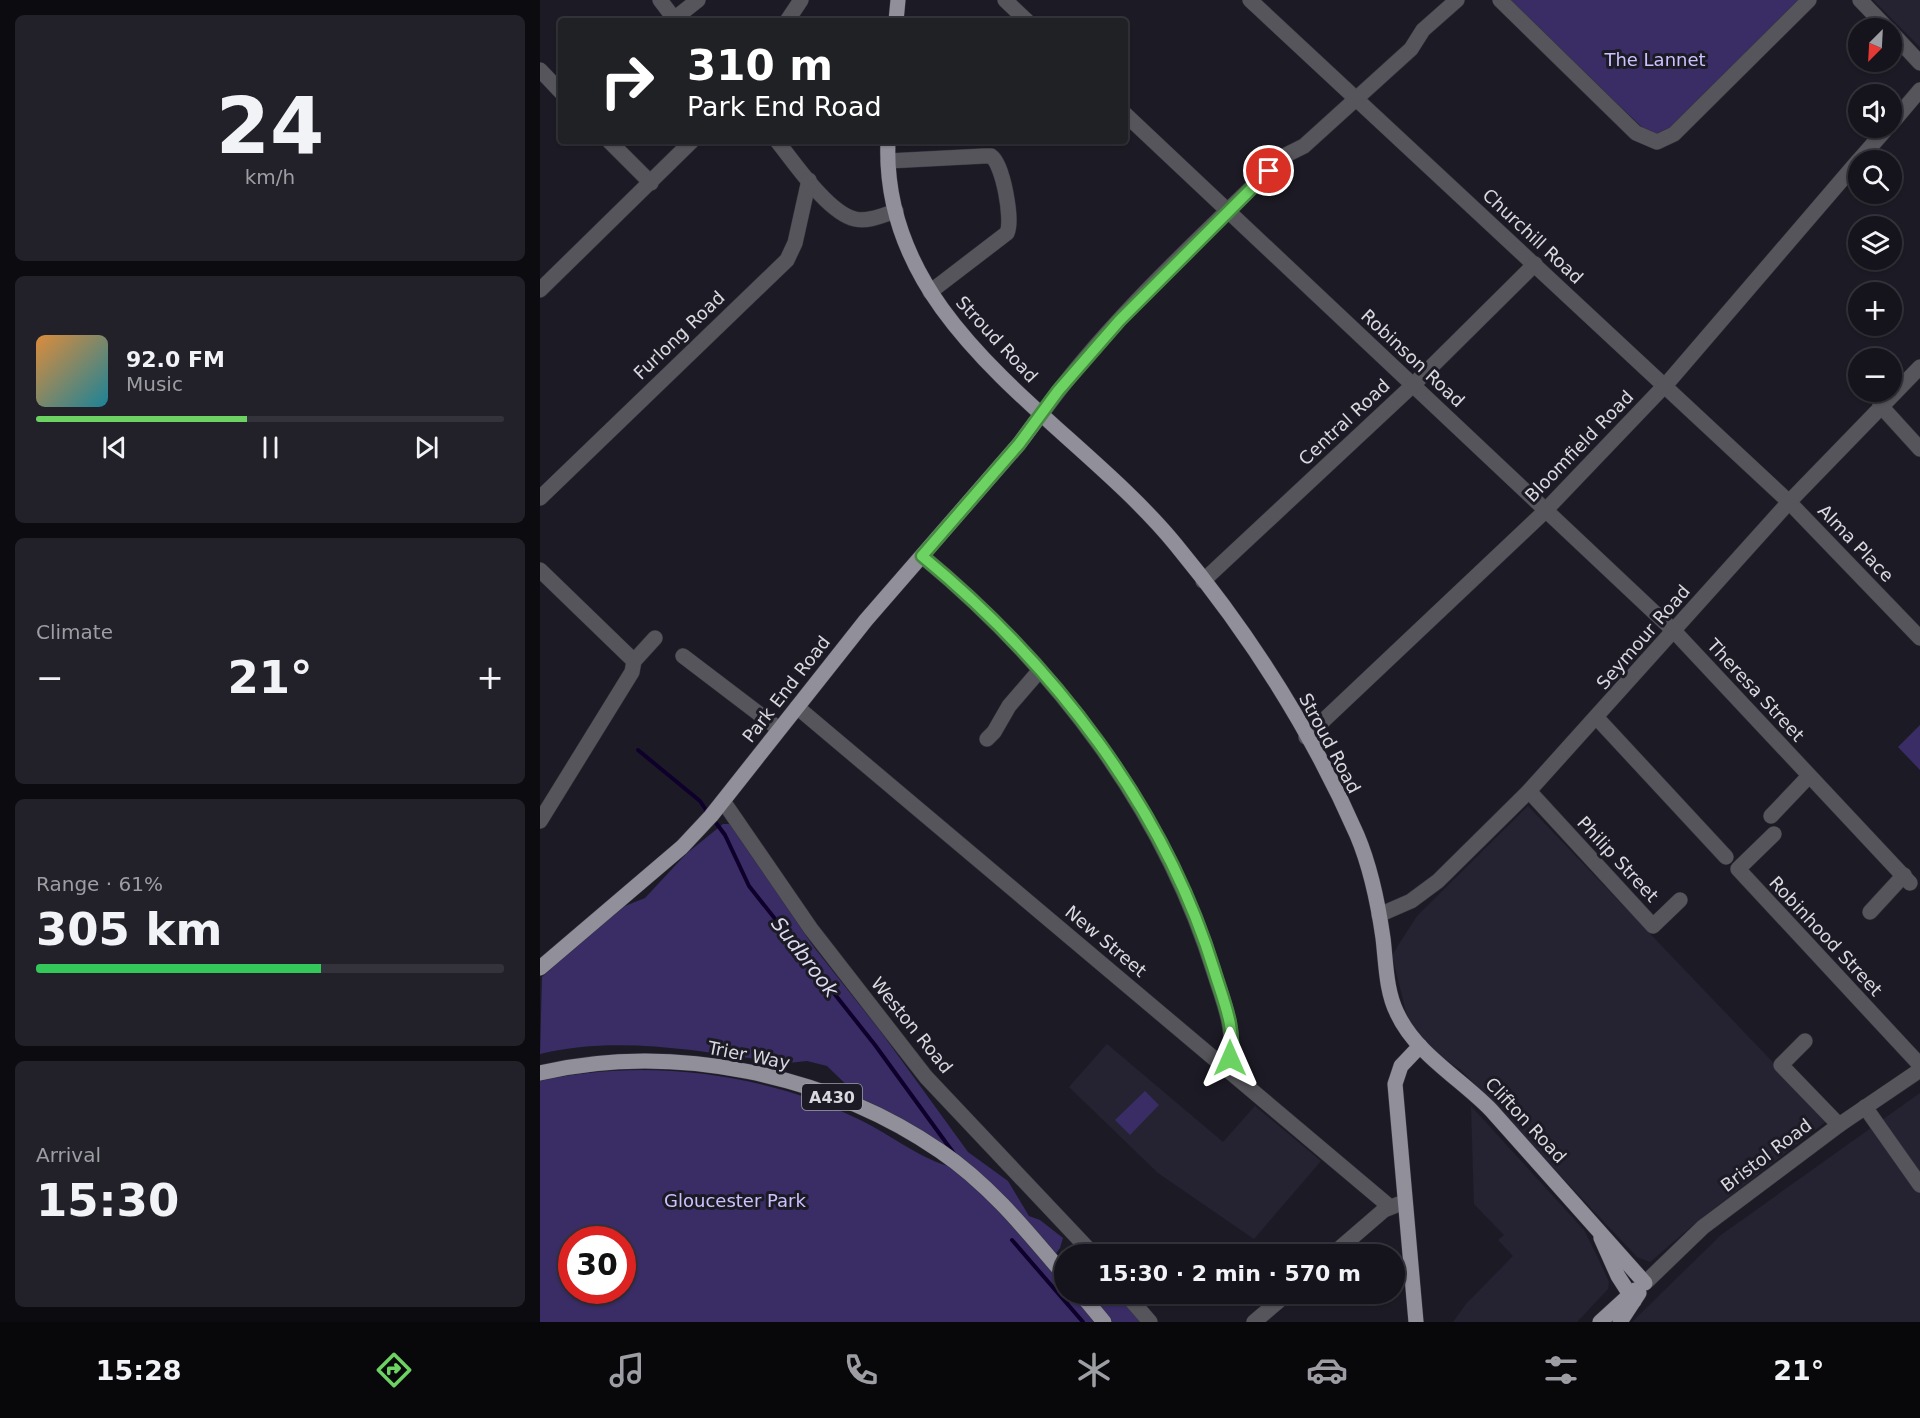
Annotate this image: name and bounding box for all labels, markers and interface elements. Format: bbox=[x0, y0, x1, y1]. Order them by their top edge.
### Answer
north arrow bbox=[1848, 18, 1902, 72]
map controls bbox=[1848, 18, 1902, 402]
text: 310 m bbox=[687, 41, 833, 90]
icon: right bbox=[588, 42, 666, 120]
park label: The Lannet bbox=[1603, 49, 1706, 70]
text: 24 bbox=[216, 81, 324, 171]
button: sound bbox=[1848, 84, 1902, 138]
text: Park End Road bbox=[687, 91, 882, 122]
pin bbox=[1243, 145, 1294, 196]
button: search bbox=[1848, 150, 1902, 204]
icon: arrive bbox=[1252, 154, 1285, 187]
text: km/h bbox=[245, 165, 295, 189]
street label: Churchill Road bbox=[1478, 184, 1588, 288]
button: layers bbox=[1848, 216, 1902, 270]
button: + bbox=[1848, 282, 1902, 336]
street label: Furlong Road bbox=[629, 286, 729, 384]
street label: Stroud Road bbox=[952, 292, 1042, 386]
street label: Robinson Road bbox=[1357, 305, 1469, 411]
text: 92.0 FM bbox=[126, 347, 225, 372]
button: − bbox=[1848, 348, 1902, 402]
text: Music bbox=[126, 372, 183, 396]
street label: Central Road bbox=[1294, 375, 1394, 469]
street label: Bloomfield Road bbox=[1521, 386, 1637, 506]
icon: previous bbox=[98, 431, 131, 464]
icon: pause bbox=[254, 431, 287, 464]
icon: next bbox=[410, 431, 443, 464]
street label: Alma Place bbox=[1814, 500, 1898, 586]
street label: Seymour Road bbox=[1592, 581, 1694, 693]
text: Climate bbox=[36, 620, 113, 644]
street label: Park End Road bbox=[738, 631, 834, 747]
street label: Theresa Street bbox=[1702, 634, 1809, 746]
text: 21° bbox=[227, 651, 313, 704]
text: − bbox=[36, 658, 64, 697]
text: + bbox=[476, 658, 504, 697]
street label: Stroud Road bbox=[1295, 689, 1365, 797]
street label: Philip Street bbox=[1573, 812, 1663, 906]
text: Range · 61% bbox=[36, 872, 163, 896]
street label: Robinhood Street bbox=[1765, 872, 1887, 1000]
street label: New Street bbox=[1061, 901, 1151, 981]
text: 305 km bbox=[36, 903, 222, 956]
water label: Sudbrook bbox=[766, 912, 845, 1003]
street label: Weston Road bbox=[867, 973, 957, 1077]
position arrow bbox=[1198, 1026, 1262, 1090]
street label: Trier Way bbox=[705, 1037, 792, 1073]
street label: Clifton Road bbox=[1481, 1073, 1571, 1167]
road number: A430 bbox=[802, 1084, 862, 1110]
street label: Bristol Road bbox=[1717, 1114, 1815, 1196]
text: Arrival bbox=[36, 1143, 101, 1167]
text: 15:30 bbox=[36, 1174, 179, 1227]
park label: Gloucester Park bbox=[664, 1190, 807, 1211]
speed limit sign: 30 bbox=[558, 1226, 636, 1304]
text: 15:30 · 2 min · 570 m bbox=[1098, 1261, 1361, 1286]
icon: directions bbox=[373, 1349, 415, 1391]
icon: music bbox=[606, 1349, 648, 1391]
icon: phone bbox=[840, 1349, 882, 1391]
icon: climate bbox=[1073, 1349, 1115, 1391]
icon: car bbox=[1306, 1349, 1348, 1391]
icon: filters bbox=[1540, 1349, 1582, 1391]
text: 15:28 bbox=[96, 1355, 182, 1386]
text: 21° bbox=[1773, 1355, 1824, 1386]

